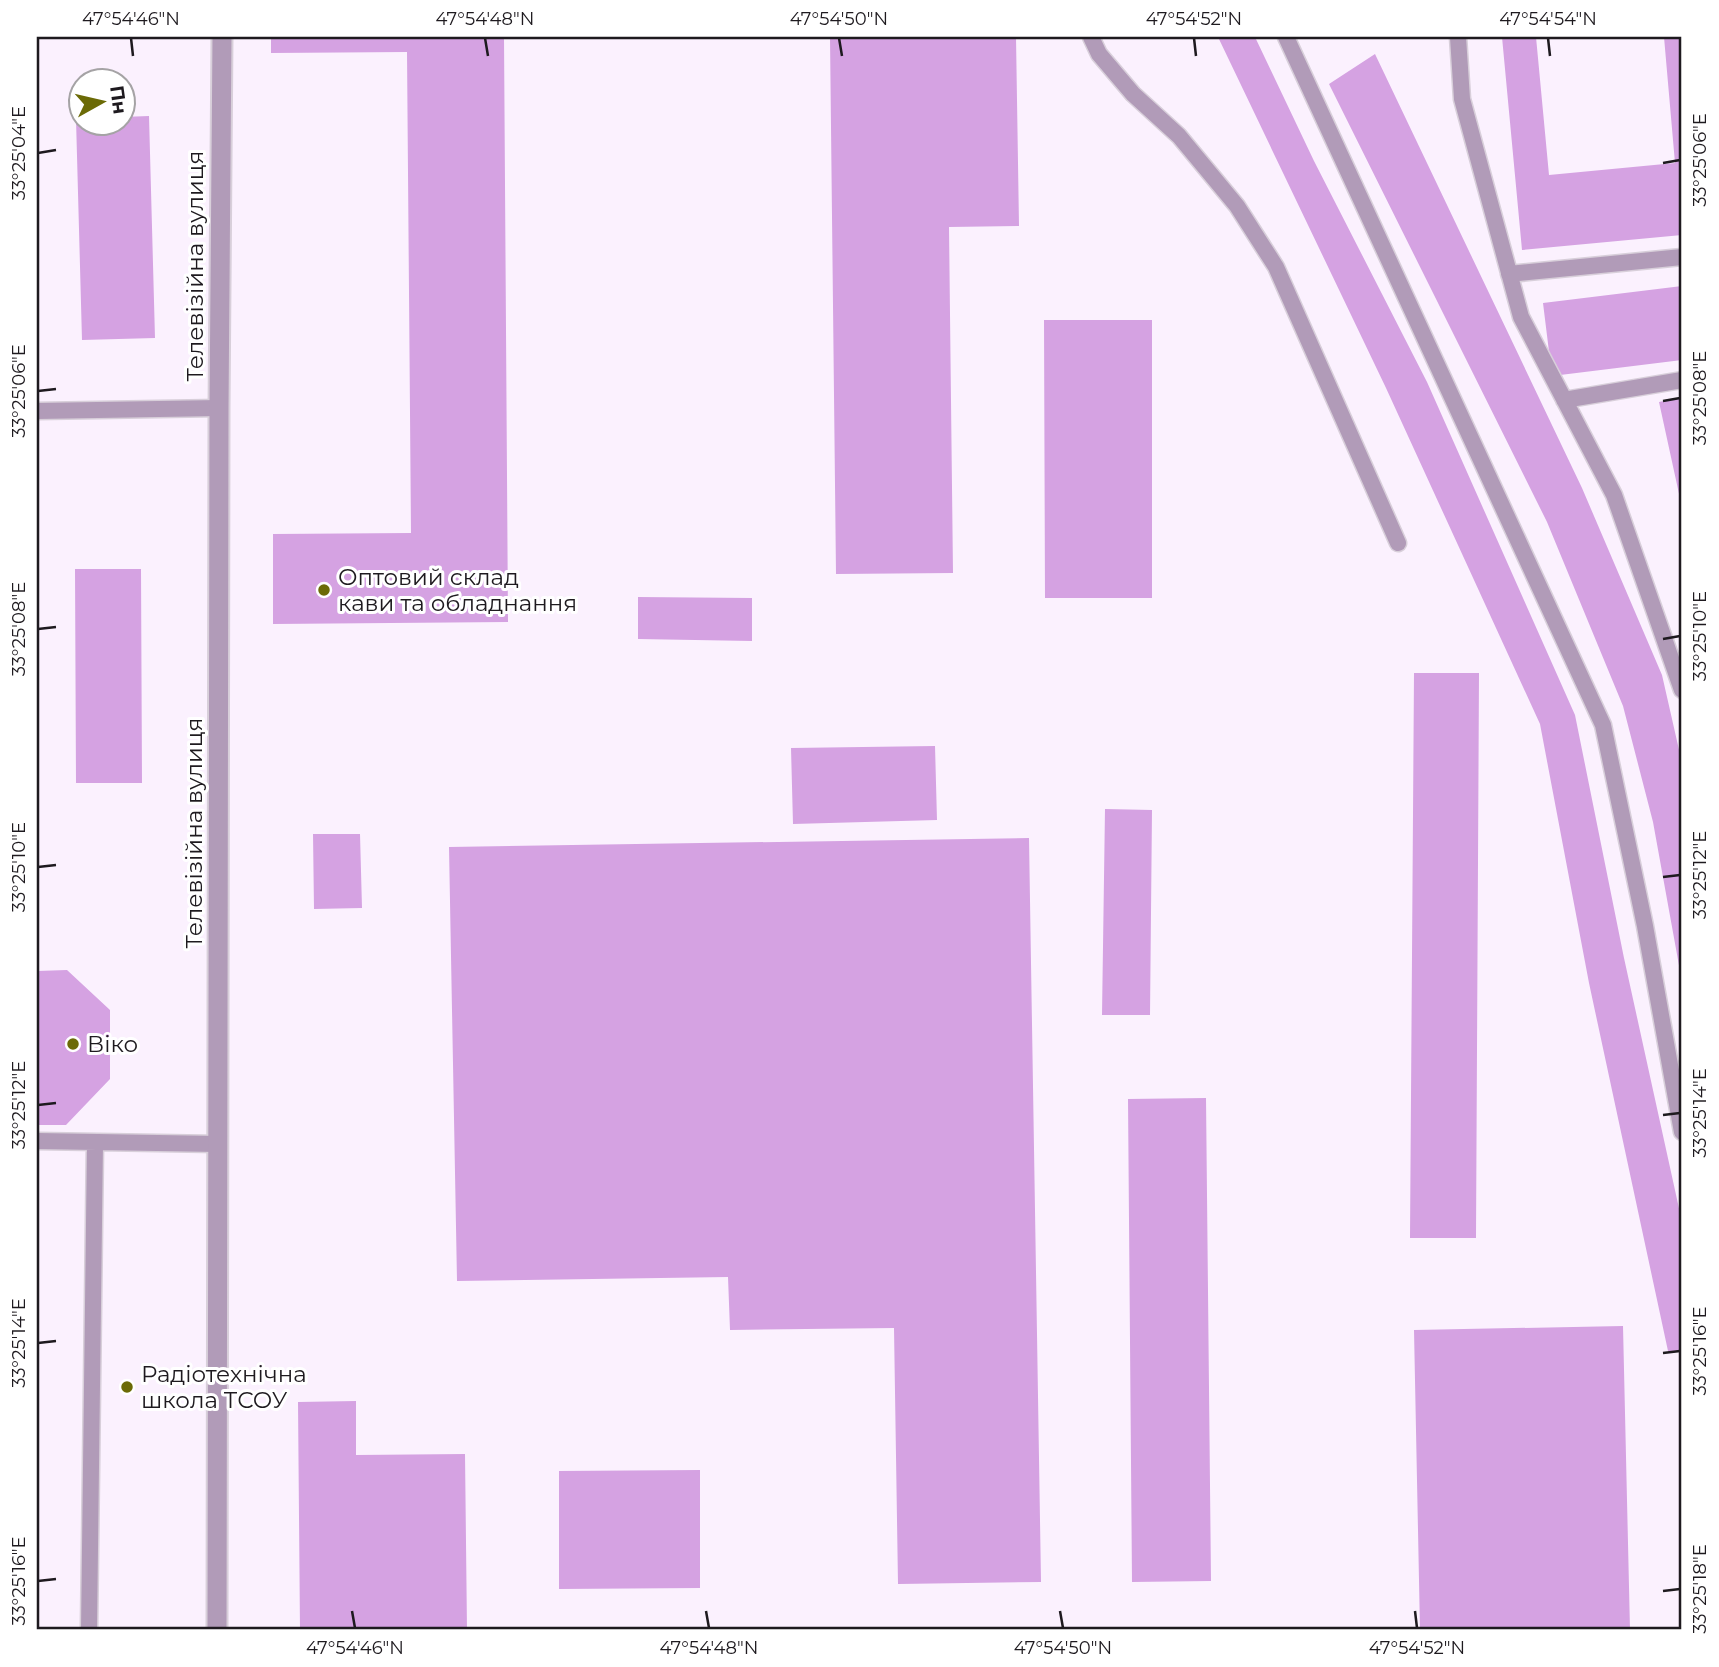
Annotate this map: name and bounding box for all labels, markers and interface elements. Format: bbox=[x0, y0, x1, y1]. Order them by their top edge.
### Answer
text: 47°54'46"N bbox=[82, 8, 180, 30]
text: 47°54'48"N bbox=[436, 8, 534, 30]
text: 47°54'50"N bbox=[790, 8, 888, 30]
text: 47°54'52"N bbox=[1146, 8, 1242, 30]
text: 47°54'54"N bbox=[1499, 8, 1597, 30]
north arrow bbox=[66, 66, 136, 136]
text: Пн bbox=[105, 84, 132, 115]
text: 33°25'04"E bbox=[8, 106, 30, 200]
text: 33°25'06"E bbox=[1689, 113, 1711, 207]
street label: Телевізійна вулиця bbox=[181, 151, 209, 381]
text: 33°25'06"E bbox=[8, 344, 30, 438]
text: 33°25'08"E bbox=[1689, 351, 1711, 445]
place label: Оптовий склад кави та обладнання bbox=[338, 563, 577, 617]
text: 33°25'08"E bbox=[8, 582, 30, 676]
marker: Оптовий склад кави та обладнання bbox=[316, 582, 332, 598]
text: 33°25'10"E bbox=[1689, 591, 1711, 681]
street label: Телевізійна вулиця bbox=[180, 718, 208, 948]
text: 33°25'10"E bbox=[8, 822, 30, 912]
text: 33°25'12"E bbox=[1689, 831, 1711, 919]
place label: Віко bbox=[87, 1030, 138, 1058]
marker: Віко bbox=[65, 1036, 81, 1052]
text: 33°25'12"E bbox=[8, 1061, 30, 1149]
text: 33°25'14"E bbox=[1689, 1068, 1711, 1158]
text: 33°25'14"E bbox=[8, 1298, 30, 1388]
text: 33°25'16"E bbox=[1689, 1306, 1711, 1396]
place label: Радіотехнічна школа ТСОУ bbox=[141, 1360, 307, 1414]
marker: Радіотехнічна школа ТСОУ bbox=[119, 1379, 135, 1395]
text: 33°25'16"E bbox=[8, 1536, 30, 1626]
text: 33°25'18"E bbox=[1689, 1544, 1711, 1634]
text: 47°54'46"N bbox=[306, 1637, 404, 1659]
text: 47°54'48"N bbox=[660, 1637, 758, 1659]
text: 47°54'50"N bbox=[1014, 1637, 1112, 1659]
text: 47°54'52"N bbox=[1369, 1637, 1465, 1659]

